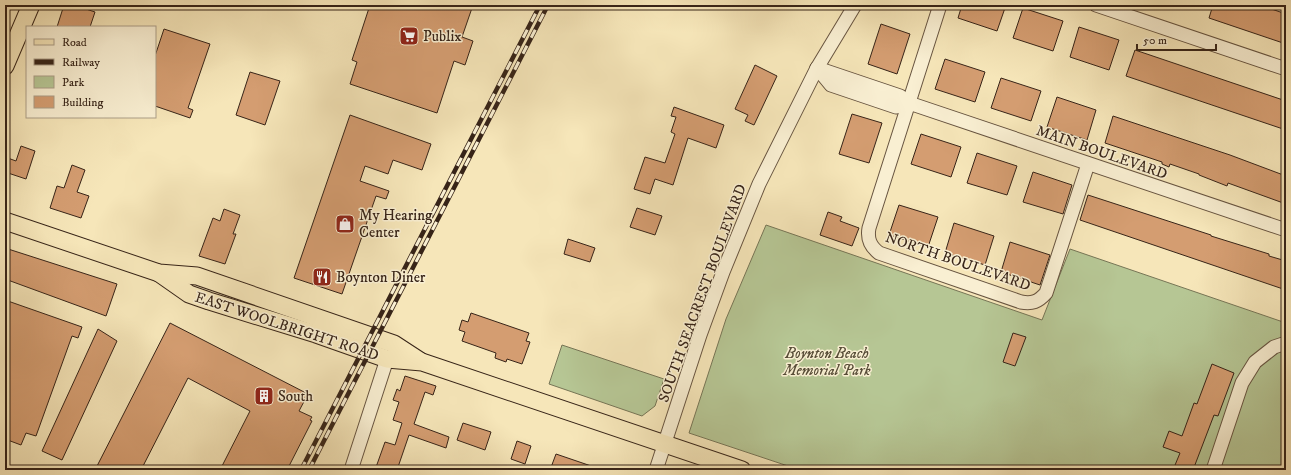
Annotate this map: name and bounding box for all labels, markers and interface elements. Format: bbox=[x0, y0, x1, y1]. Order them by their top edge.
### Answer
supermarket icon: Publix bbox=[398, 25, 420, 47]
legend bbox=[26, 26, 156, 118]
scale bar bbox=[1137, 26, 1216, 52]
place label: Publix bbox=[423, 27, 462, 46]
text: 50 m bbox=[1143, 33, 1167, 48]
text: Road bbox=[62, 35, 87, 50]
text: Railway bbox=[62, 55, 100, 70]
text: Park bbox=[62, 75, 84, 90]
text: Building bbox=[62, 95, 103, 110]
street label: MAIN BOULEVARD bbox=[1034, 121, 1170, 184]
street label: SOUTH SEACREST BOULEVARD bbox=[654, 181, 751, 405]
place label: My Hearing Center bbox=[359, 206, 433, 242]
shop icon: My Hearing Center bbox=[334, 213, 356, 235]
street label: NORTH BOULEVARD bbox=[883, 228, 1033, 295]
restaurant icon: Boynton Diner bbox=[311, 266, 333, 288]
place label: Boynton Diner bbox=[336, 268, 426, 287]
street label: EAST WOOLBRIGHT ROAD bbox=[193, 288, 381, 365]
park label: Boynton Beach Memorial Park bbox=[782, 344, 871, 380]
building icon: South bbox=[253, 385, 275, 407]
place label: South bbox=[278, 387, 313, 406]

